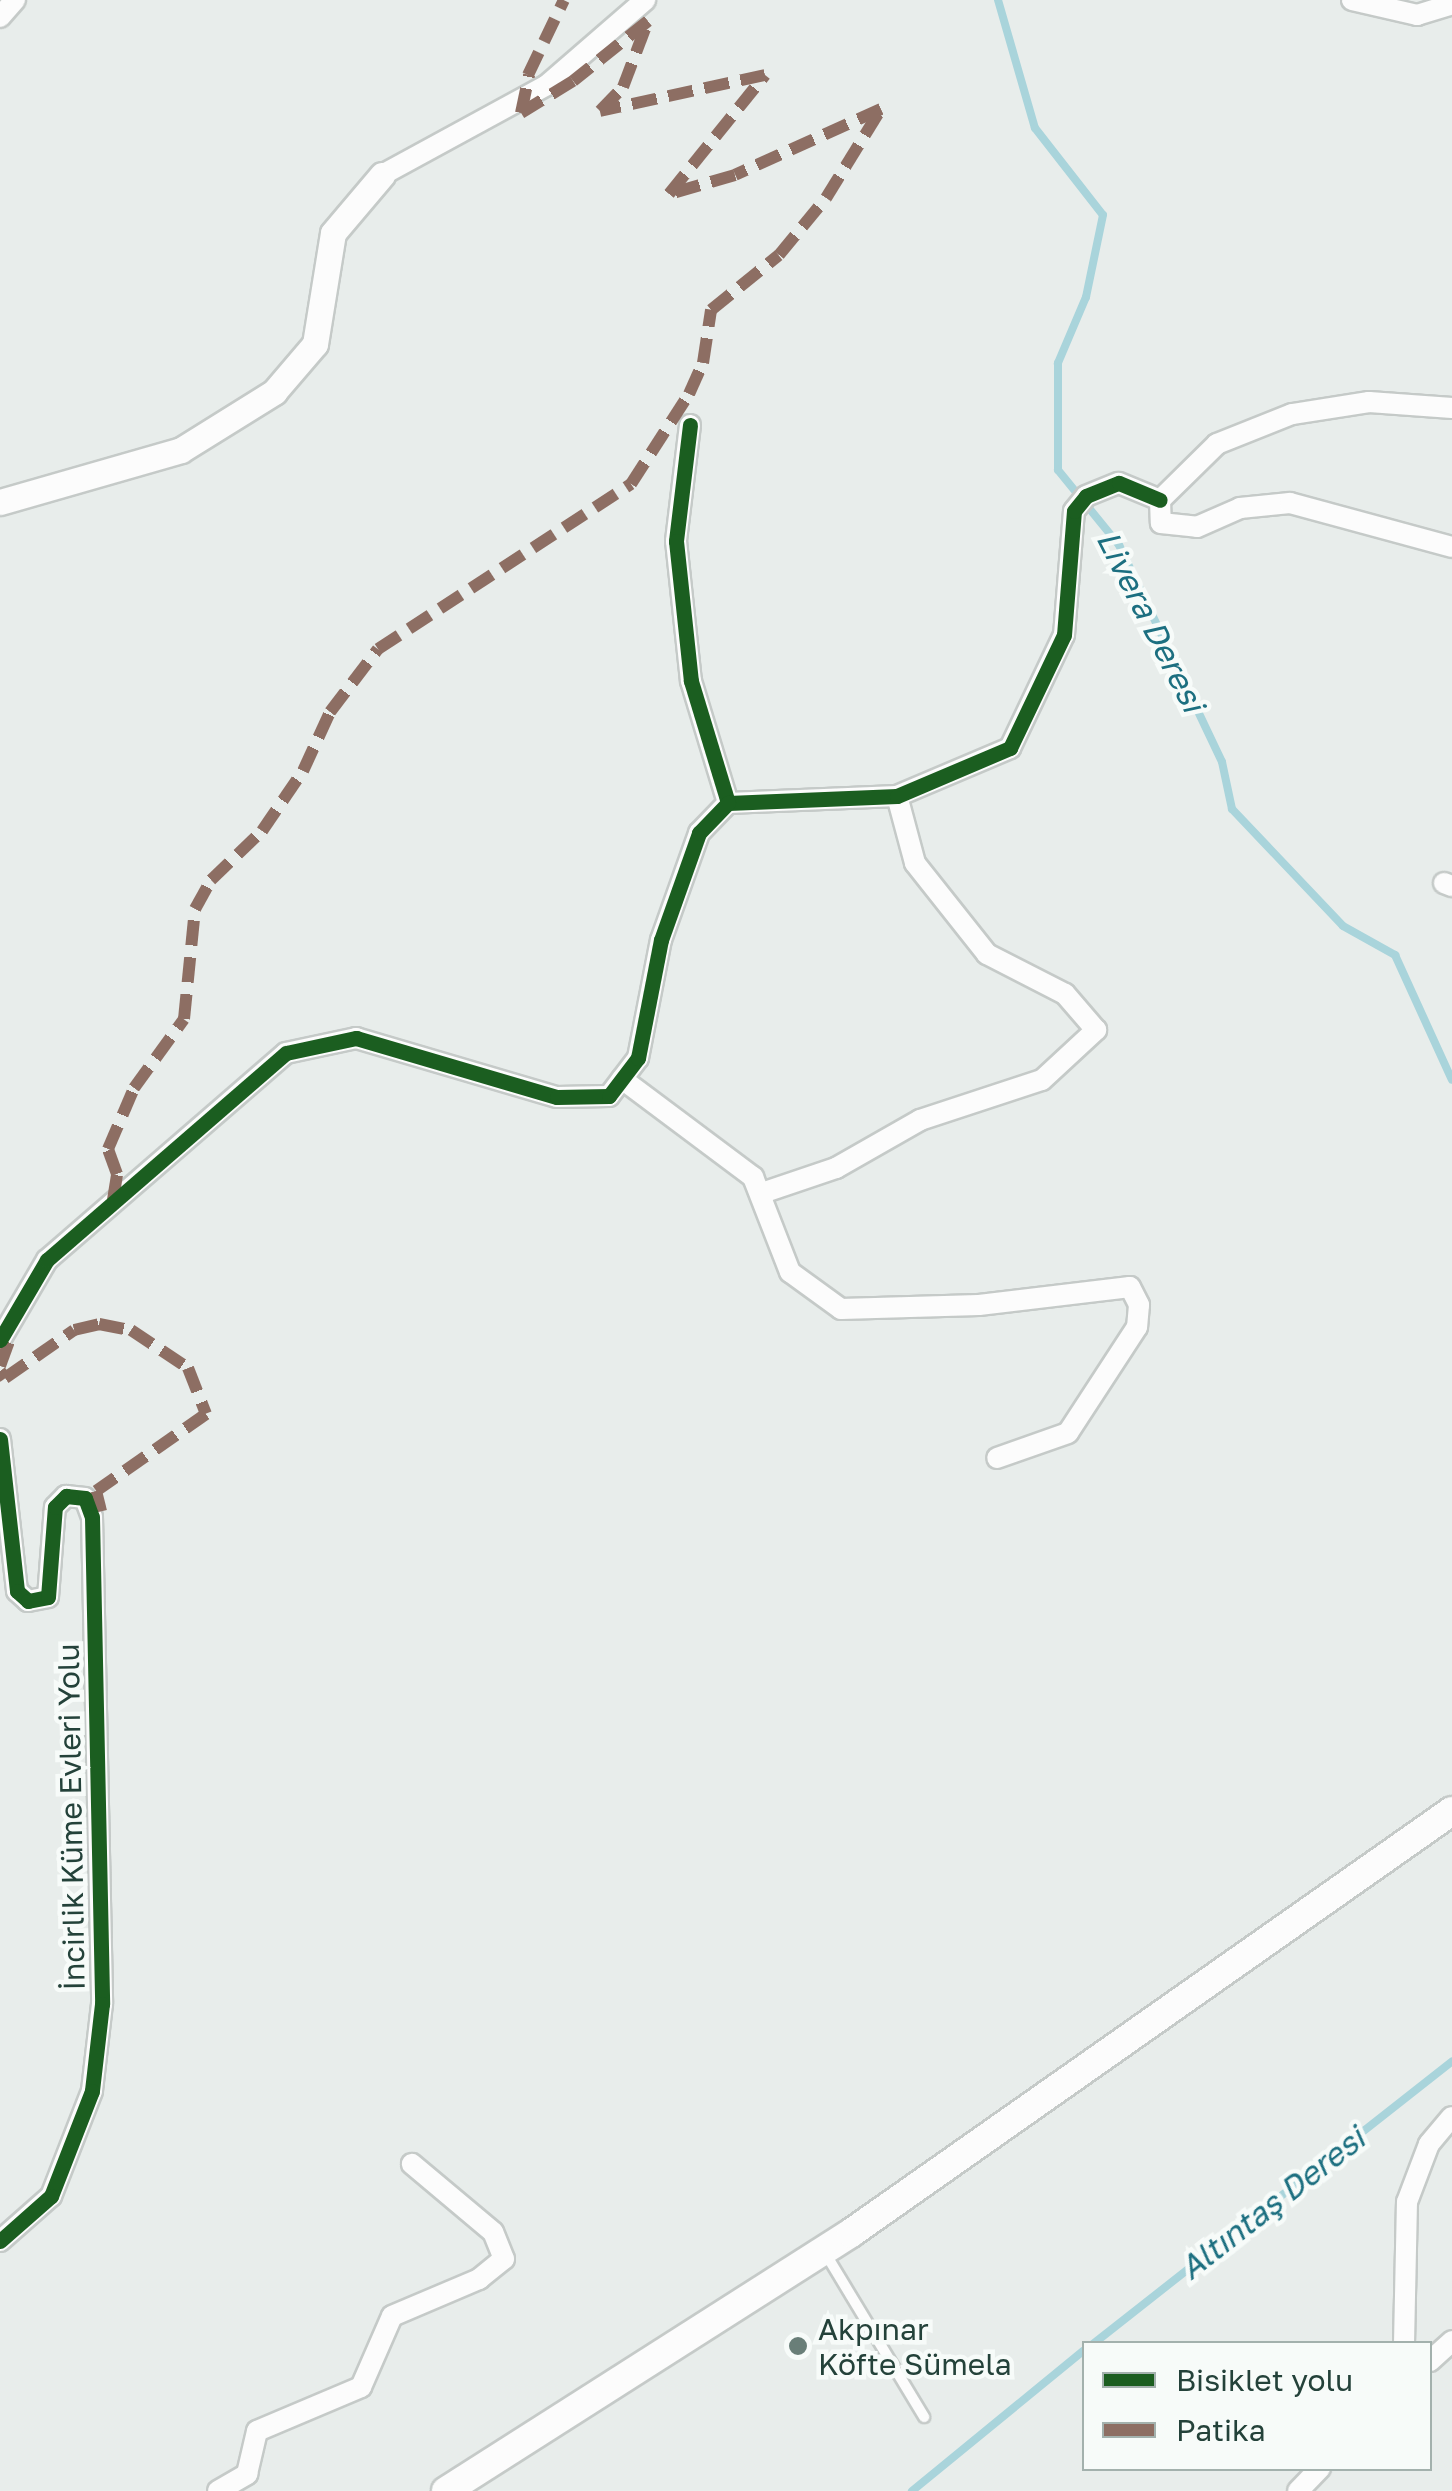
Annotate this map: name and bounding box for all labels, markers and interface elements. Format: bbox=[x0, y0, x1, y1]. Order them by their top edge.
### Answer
water label: Livera Deresi bbox=[1089, 524, 1213, 718]
street label: İncirlik Küme Evleri Yolu bbox=[50, 1643, 92, 1991]
water label: Altıntaş Deresi bbox=[1172, 2119, 1372, 2287]
place label: Akpınar Köfte Sümela bbox=[818, 2311, 1012, 2382]
marker: Akpınar Köfte Sümela bbox=[787, 2335, 809, 2357]
legend bbox=[1082, 2341, 1432, 2471]
text: Bisiklet yolu bbox=[1176, 2362, 1353, 2398]
text: Patika bbox=[1176, 2412, 1266, 2448]

